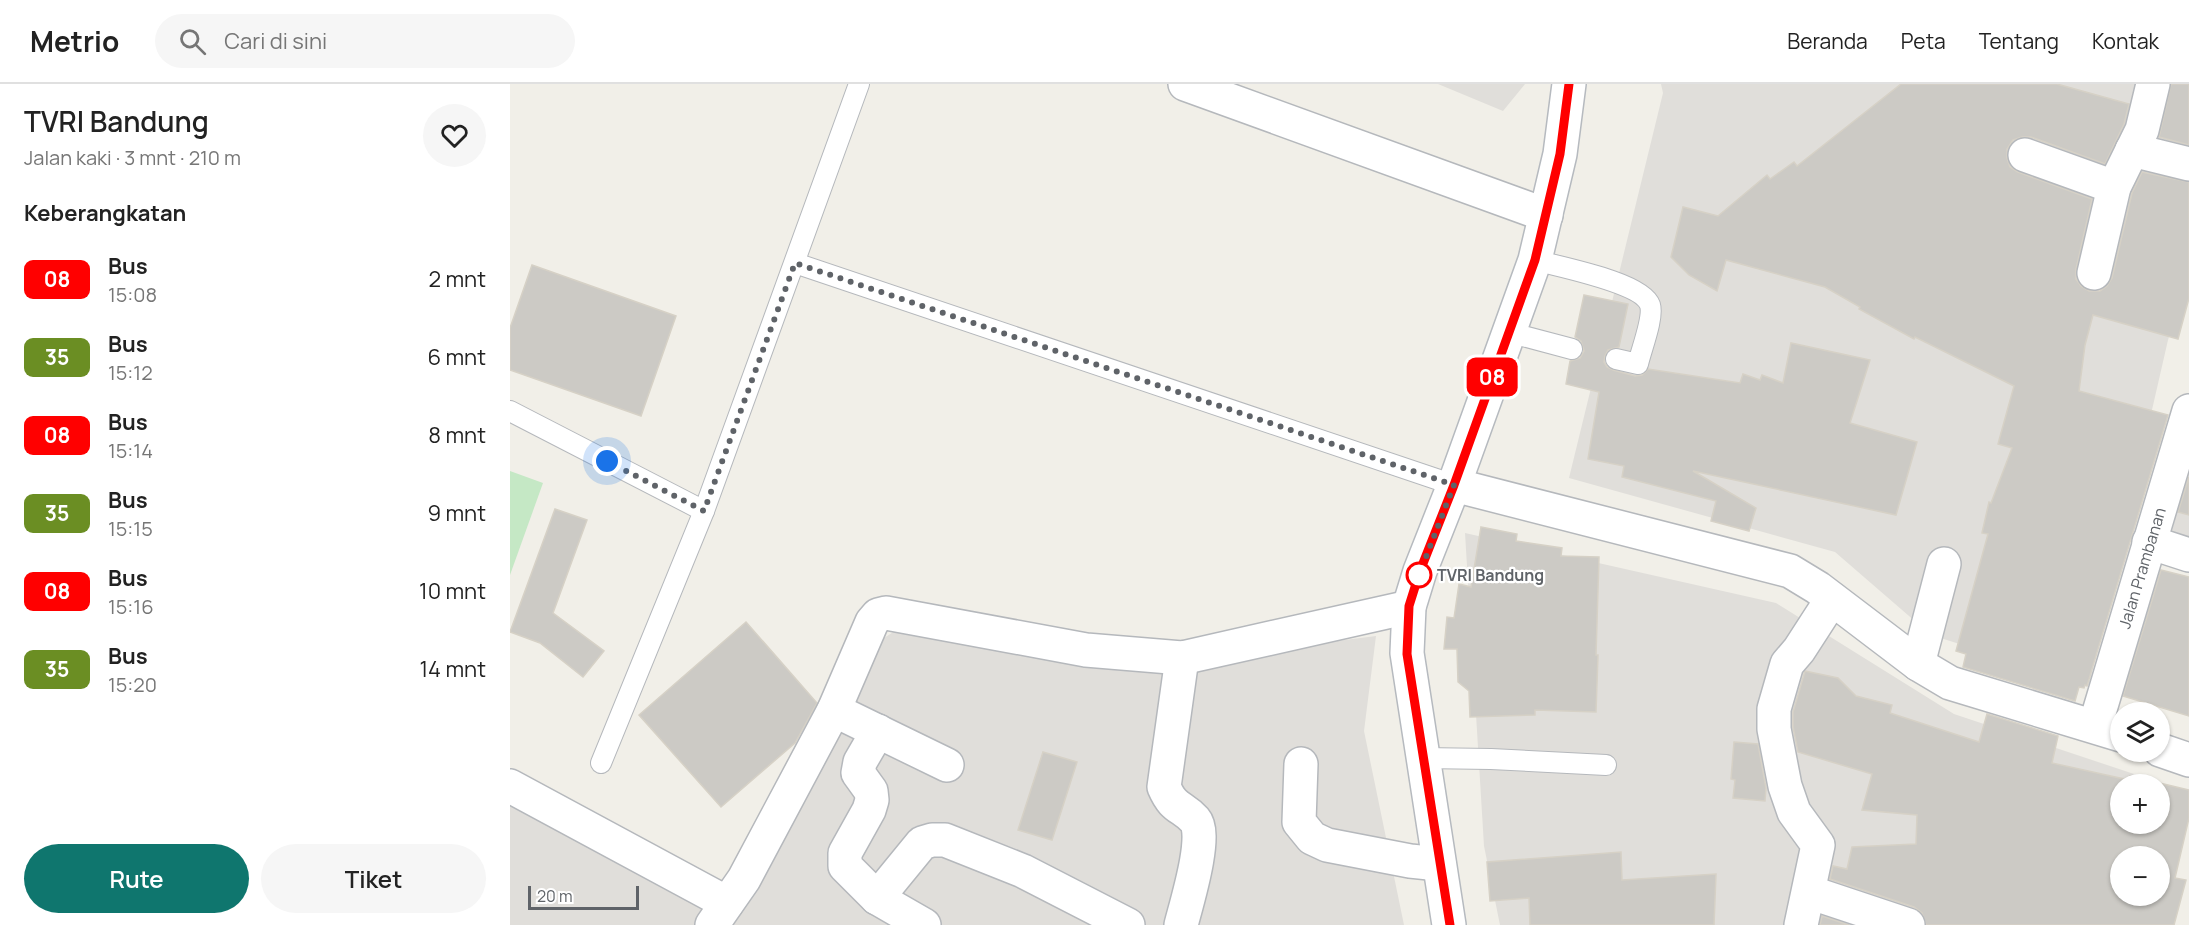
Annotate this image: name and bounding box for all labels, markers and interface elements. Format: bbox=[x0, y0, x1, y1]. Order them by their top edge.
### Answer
search box bbox=[155, 14, 575, 68]
text: Metrio bbox=[30, 22, 119, 60]
icon: search bbox=[176, 25, 209, 58]
text: Cari di sini bbox=[224, 26, 327, 56]
text: Beranda bbox=[1787, 27, 1868, 55]
text: Peta bbox=[1901, 27, 1946, 55]
text: Tentang bbox=[1979, 27, 2059, 55]
text: Kontak bbox=[2092, 27, 2159, 55]
text: TVRI Bandung bbox=[24, 102, 209, 140]
button: heart bbox=[423, 104, 486, 167]
text: Jalan kaki · 3 mnt · 210 m bbox=[24, 144, 241, 171]
text: Keberangkatan bbox=[24, 198, 186, 228]
text: Bus bbox=[108, 251, 148, 281]
text: 2 mnt bbox=[429, 264, 486, 294]
text: 08 bbox=[44, 265, 70, 293]
text: 15:08 bbox=[108, 281, 157, 308]
text: Bus bbox=[108, 329, 148, 359]
text: 6 mnt bbox=[427, 342, 486, 372]
text: 35 bbox=[45, 343, 69, 371]
line badge: 08 bbox=[1465, 358, 1519, 396]
text: 15:12 bbox=[108, 359, 153, 386]
text: 08 bbox=[1479, 363, 1505, 391]
text: Bus bbox=[108, 407, 148, 437]
text: 8 mnt bbox=[428, 420, 486, 450]
text: 08 bbox=[44, 421, 70, 449]
text: 15:14 bbox=[108, 437, 153, 464]
your location bbox=[592, 446, 622, 476]
text: Bus bbox=[108, 485, 148, 515]
text: 9 mnt bbox=[427, 498, 486, 528]
text: 35 bbox=[45, 499, 69, 527]
street label: Jalan Prambanan bbox=[2113, 505, 2171, 631]
text: 15:15 bbox=[108, 515, 153, 542]
marker: TVRI Bandung bbox=[1406, 562, 1432, 588]
text: Bus bbox=[108, 563, 148, 593]
place label: TVRI Bandung bbox=[1437, 564, 1544, 586]
text: 10 mnt bbox=[419, 576, 486, 606]
text: 08 bbox=[44, 577, 70, 605]
text: 15:16 bbox=[108, 593, 154, 620]
text: Bus bbox=[108, 641, 148, 671]
text: 14 mnt bbox=[420, 654, 486, 684]
text: 35 bbox=[45, 655, 69, 683]
text: 15:20 bbox=[108, 671, 157, 698]
map controls bbox=[2110, 702, 2170, 906]
button: layers bbox=[2110, 702, 2170, 762]
button: + bbox=[2110, 774, 2170, 834]
button: Rute bbox=[24, 844, 249, 913]
button: Tiket bbox=[261, 844, 486, 913]
button: − bbox=[2110, 846, 2170, 906]
scale bar bbox=[528, 883, 639, 910]
text: 20 m bbox=[537, 885, 573, 907]

